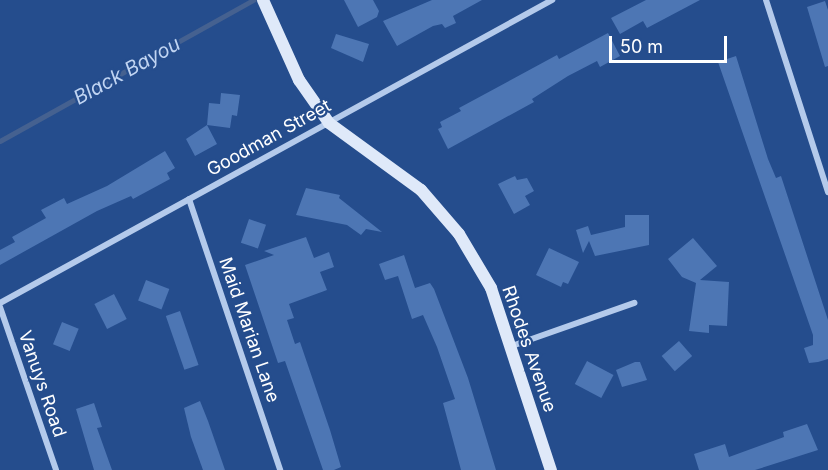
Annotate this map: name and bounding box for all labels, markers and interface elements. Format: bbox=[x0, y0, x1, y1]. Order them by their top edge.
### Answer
scale bar bbox=[612, 24, 730, 62]
water label: Black Bayou bbox=[70, 32, 184, 110]
text: 50 m bbox=[620, 36, 663, 57]
street label: Goodman Street bbox=[203, 95, 335, 181]
street label: Maid Marian Lane bbox=[214, 255, 284, 405]
street label: Rhodes Avenue bbox=[497, 283, 561, 415]
street label: Vanuys Road bbox=[14, 328, 70, 440]

